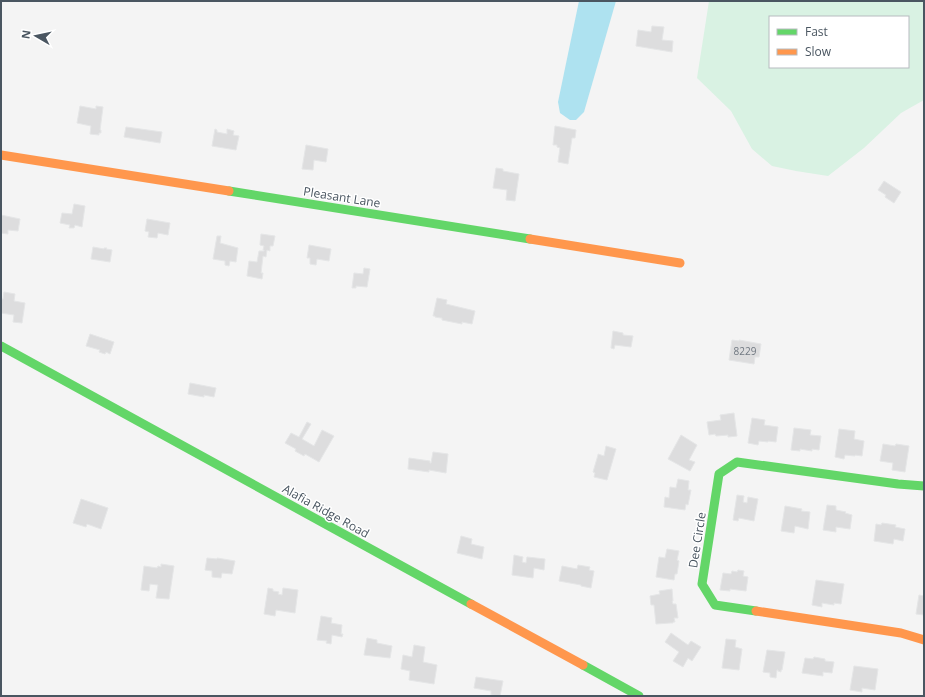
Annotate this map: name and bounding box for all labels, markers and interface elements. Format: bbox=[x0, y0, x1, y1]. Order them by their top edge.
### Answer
north arrow bbox=[16, 16, 56, 56]
legend bbox=[769, 16, 909, 68]
text: Fast bbox=[805, 23, 828, 40]
text: N bbox=[18, 29, 34, 40]
text: Slow bbox=[805, 43, 832, 60]
street label: Pleasant Lane bbox=[302, 183, 382, 212]
house number: 8229 bbox=[734, 344, 757, 358]
street label: Alafia Ridge Road bbox=[279, 480, 373, 542]
street label: Dee Circle bbox=[684, 511, 710, 569]

